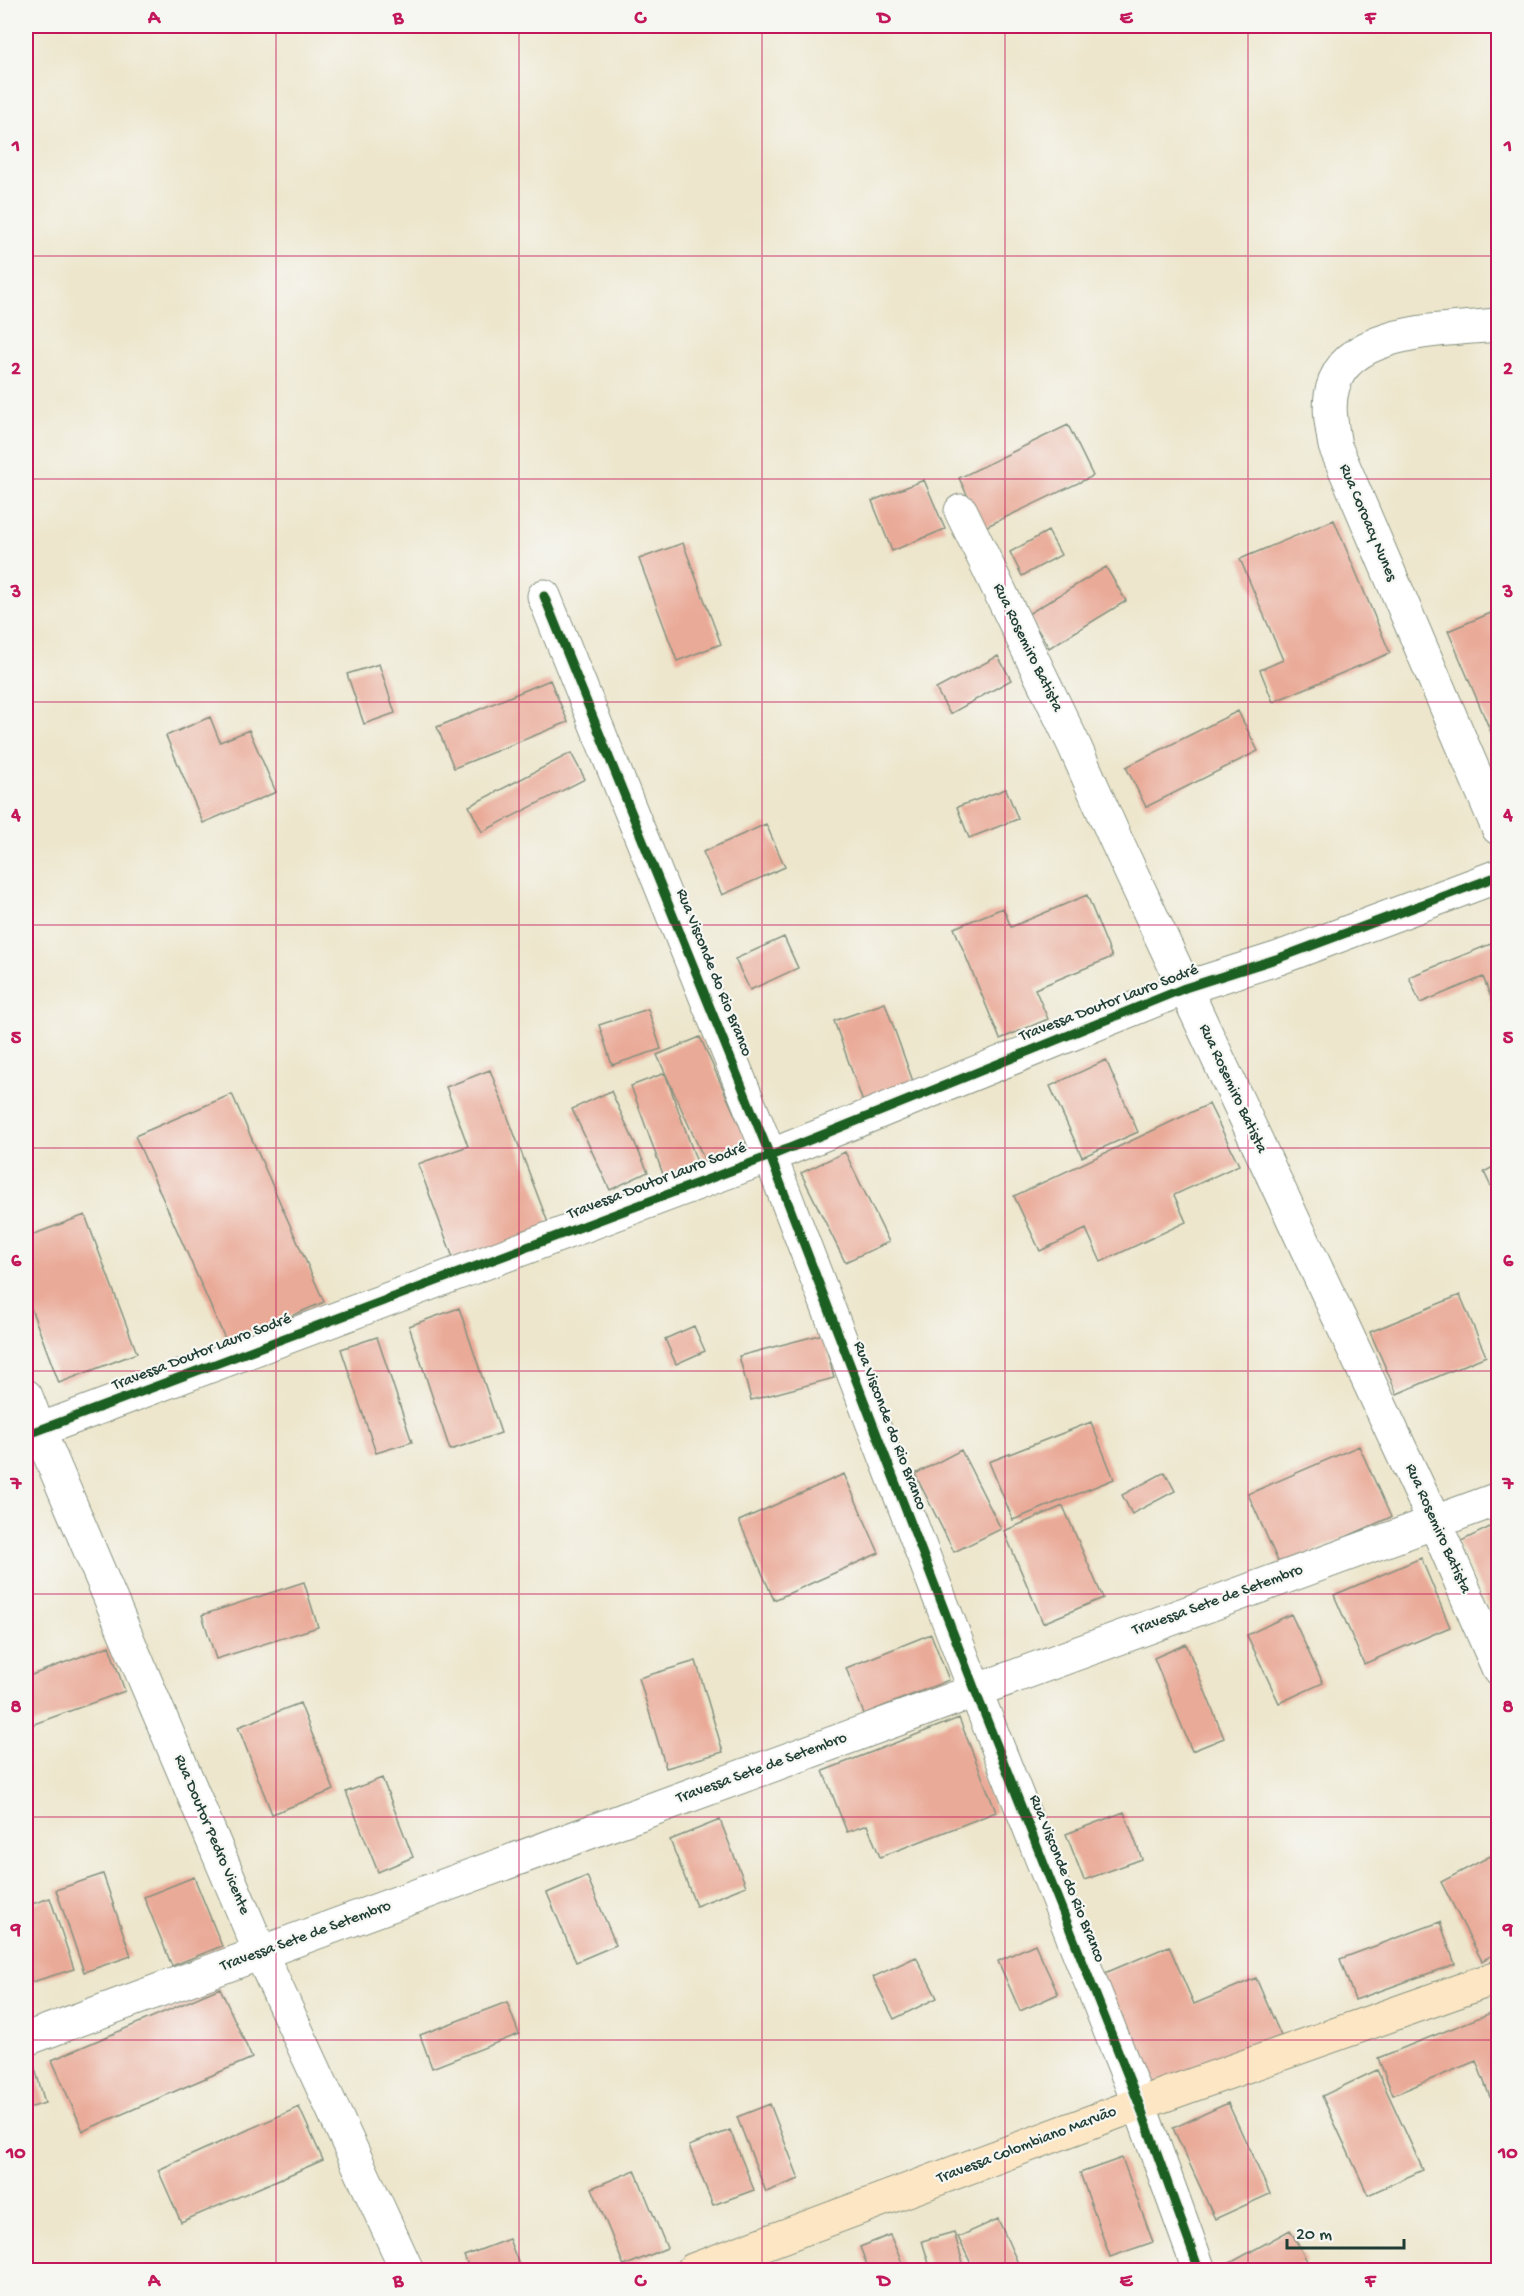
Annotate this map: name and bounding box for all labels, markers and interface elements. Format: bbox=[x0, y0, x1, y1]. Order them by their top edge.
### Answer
text: A bbox=[147, 8, 162, 31]
text: B bbox=[392, 8, 404, 31]
text: C bbox=[634, 8, 648, 31]
text: D bbox=[875, 8, 891, 31]
text: E bbox=[1120, 8, 1134, 31]
text: F bbox=[1364, 8, 1377, 31]
text: 1 bbox=[11, 136, 20, 159]
text: 1 bbox=[1503, 136, 1512, 159]
text: 2 bbox=[11, 359, 21, 382]
text: 2 bbox=[1503, 359, 1513, 382]
street label: Rua Coroacy Nunes bbox=[1334, 462, 1401, 585]
street label: Rua Rosemiro Batista bbox=[988, 581, 1067, 716]
text: 3 bbox=[10, 582, 21, 605]
text: 3 bbox=[1502, 582, 1513, 605]
text: 4 bbox=[10, 805, 21, 828]
text: 4 bbox=[1502, 805, 1513, 828]
street label: Rua Visconde do Rio Branco bbox=[671, 886, 755, 1060]
street label: Travessa Doutor Lauro Sodré bbox=[1016, 961, 1202, 1047]
street label: Rua Rosemiro Batista bbox=[1194, 1021, 1271, 1158]
text: 5 bbox=[11, 1028, 22, 1051]
text: 5 bbox=[1503, 1028, 1514, 1051]
street label: Travessa Doutor Lauro Sodré bbox=[564, 1139, 750, 1225]
text: 6 bbox=[11, 1251, 22, 1274]
text: 6 bbox=[1503, 1251, 1514, 1274]
street label: Travessa Doutor Lauro Sodré bbox=[109, 1310, 295, 1396]
street label: Rua Visconde do Rio Branco bbox=[848, 1339, 930, 1513]
street label: Rua Rosemiro Batista bbox=[1400, 1461, 1475, 1598]
text: 7 bbox=[10, 1474, 23, 1497]
text: 7 bbox=[1502, 1474, 1515, 1497]
street label: Travessa Sete de Setembro bbox=[1129, 1561, 1306, 1641]
text: 8 bbox=[11, 1697, 22, 1720]
text: 8 bbox=[1503, 1697, 1514, 1720]
street label: Travessa Sete de Setembro bbox=[673, 1729, 850, 1809]
street label: Rua Doutor Pedro Vicente bbox=[169, 1752, 254, 1918]
street label: Rua Visconde do Rio Branco bbox=[1024, 1792, 1108, 1966]
street label: Travessa Sete de Setembro bbox=[217, 1897, 394, 1977]
text: 9 bbox=[10, 1920, 21, 1943]
text: 9 bbox=[1502, 1920, 1513, 1943]
street label: Travessa Colombiano Marvão bbox=[933, 2103, 1120, 2189]
text: 10 bbox=[5, 2143, 26, 2166]
text: 10 bbox=[1497, 2143, 1518, 2166]
scale bar bbox=[1287, 2212, 1404, 2250]
text: 20 m bbox=[1296, 2225, 1332, 2246]
text: A bbox=[147, 2271, 162, 2294]
text: B bbox=[392, 2271, 404, 2294]
text: C bbox=[634, 2271, 648, 2294]
text: D bbox=[875, 2271, 891, 2294]
text: E bbox=[1120, 2271, 1134, 2294]
text: F bbox=[1364, 2271, 1377, 2294]

